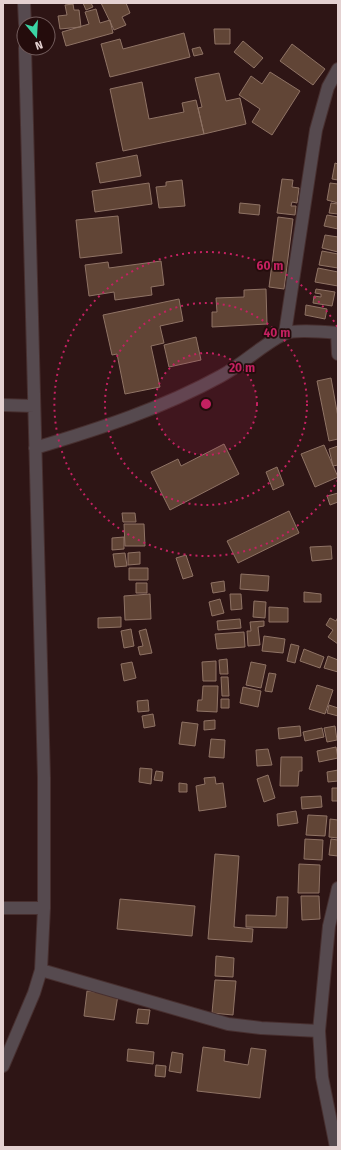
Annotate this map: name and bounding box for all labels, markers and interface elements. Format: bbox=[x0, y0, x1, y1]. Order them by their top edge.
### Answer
north arrow bbox=[16, 16, 56, 56]
text: N bbox=[33, 38, 44, 52]
text: 60 m bbox=[257, 259, 283, 273]
text: 40 m bbox=[264, 326, 290, 340]
text: 20 m bbox=[229, 361, 255, 375]
centre of rings bbox=[199, 397, 213, 411]

